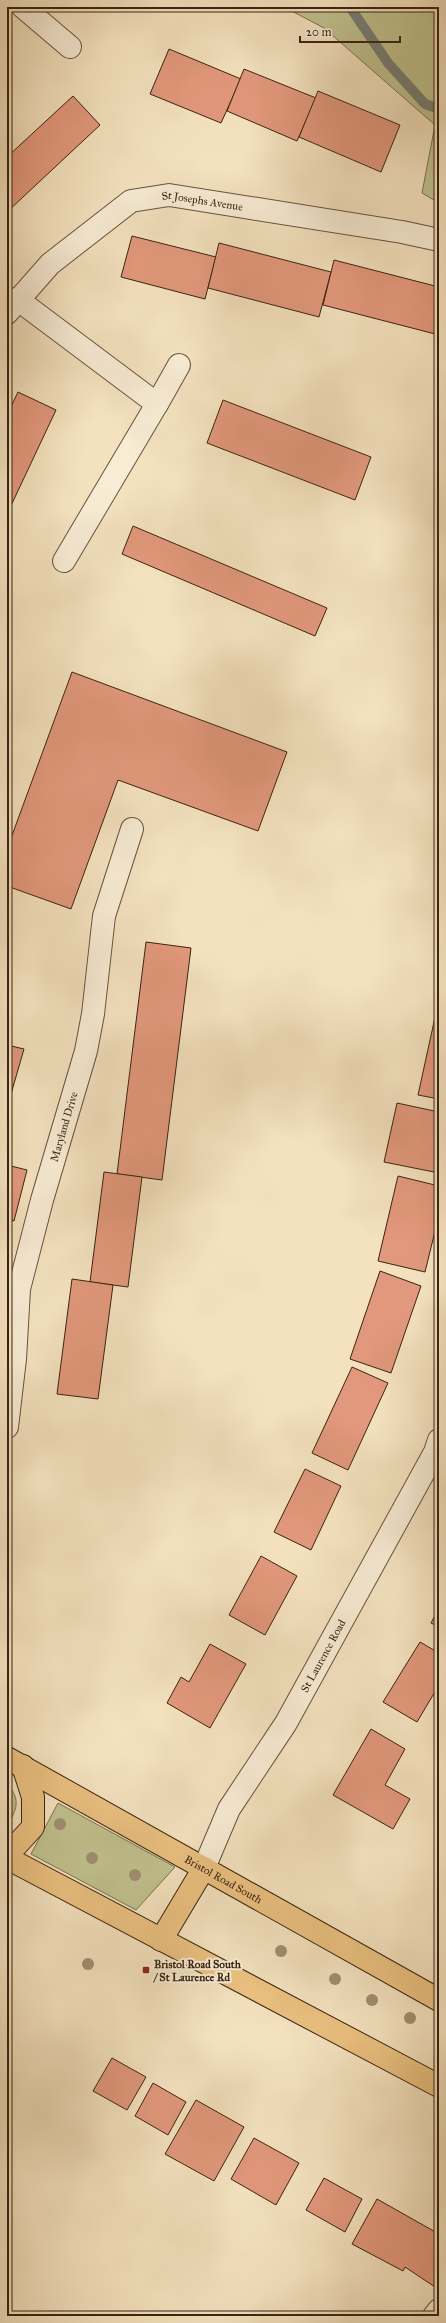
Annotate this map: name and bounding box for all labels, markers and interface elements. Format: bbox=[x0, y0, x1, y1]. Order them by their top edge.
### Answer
scale bar bbox=[300, 18, 400, 44]
text: 20 m bbox=[306, 25, 332, 39]
street label: St Josephs Avenue bbox=[161, 189, 244, 214]
street label: Maryland Drive bbox=[48, 1090, 81, 1163]
street label: St Laurence Road bbox=[298, 1617, 349, 1695]
street label: Bristol Road South bbox=[182, 1853, 264, 1907]
place label: Bristol Road South / St Laurence Rd bbox=[153, 1958, 242, 1984]
marker: Bristol Road South / St Laurence Rd bbox=[141, 1965, 151, 1975]

